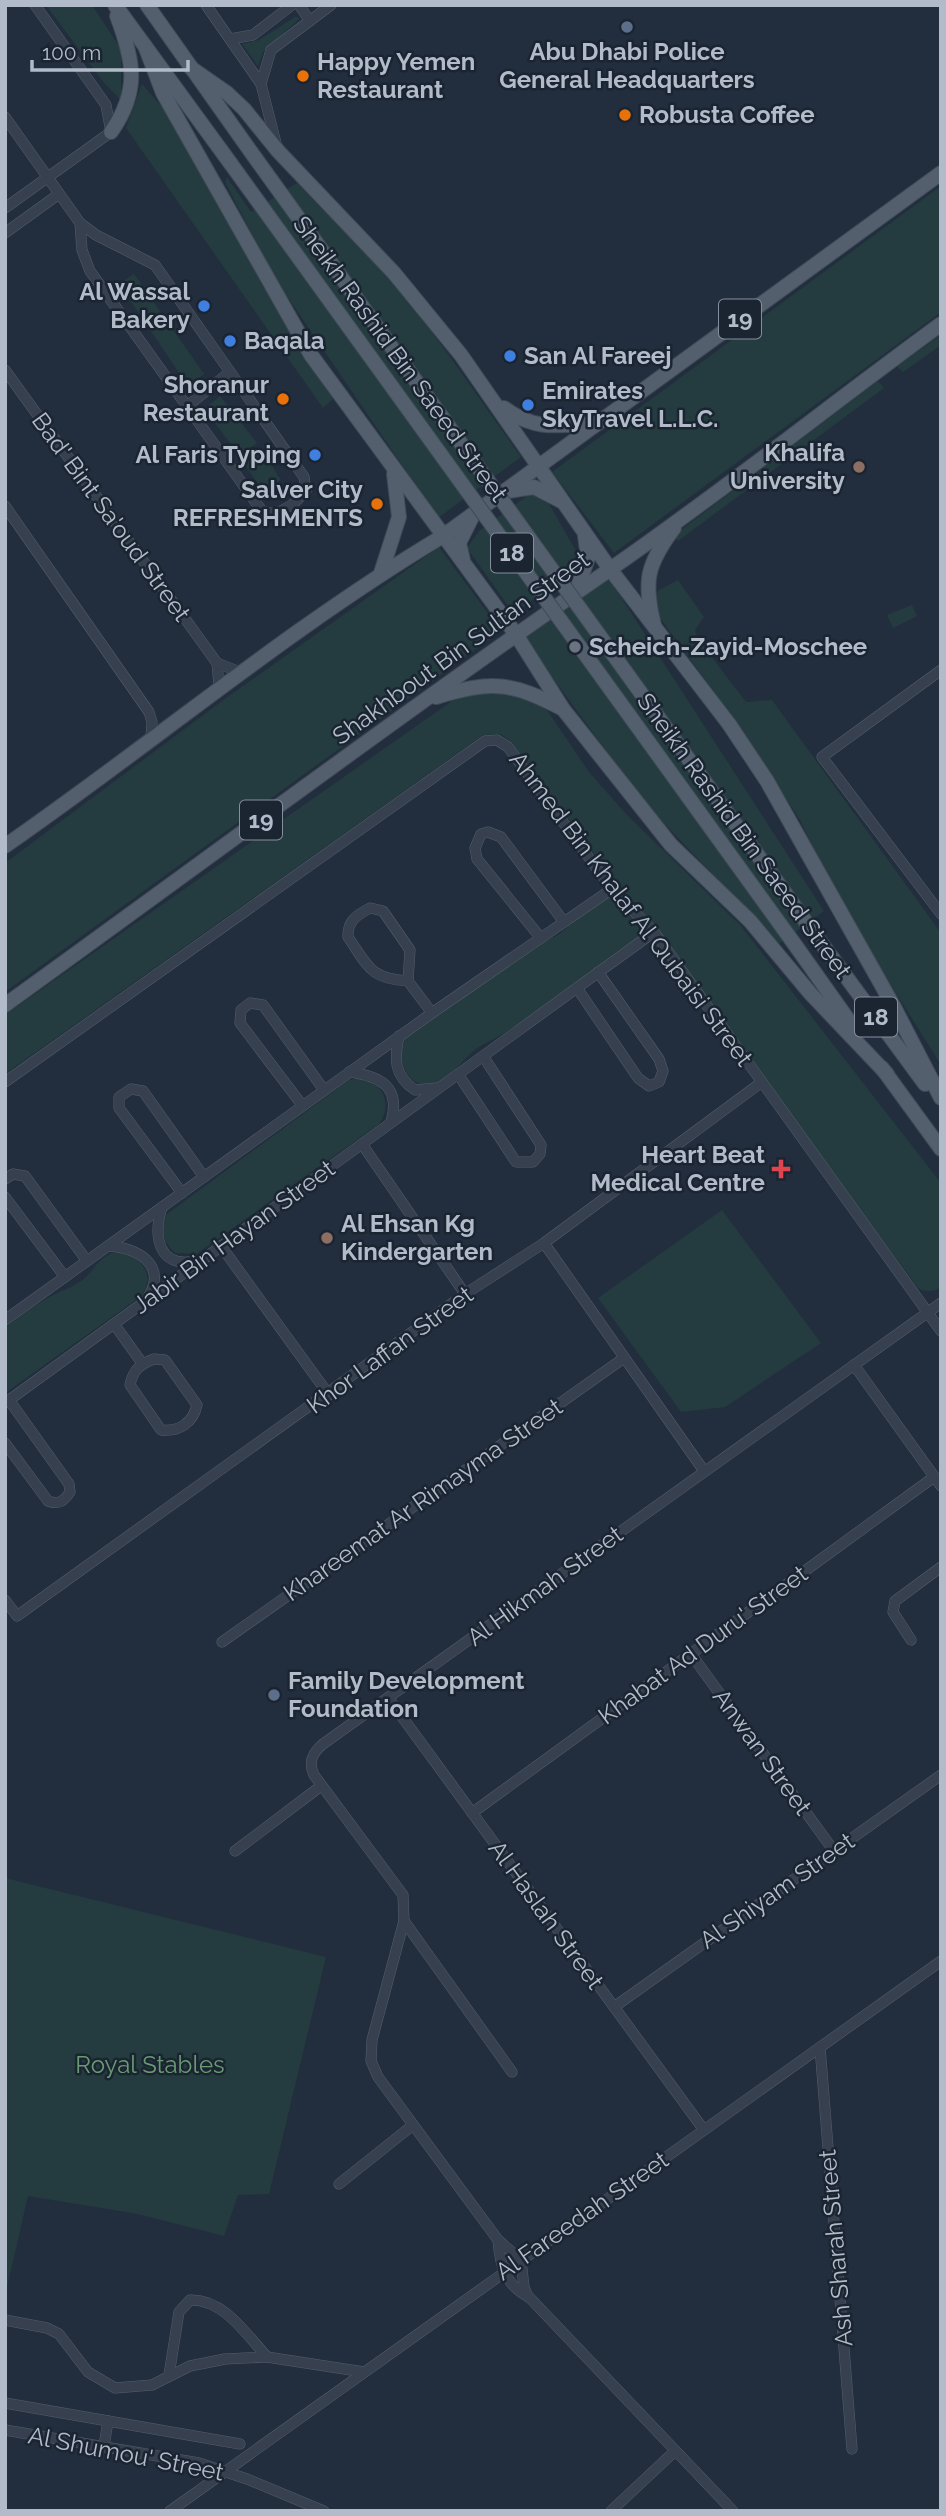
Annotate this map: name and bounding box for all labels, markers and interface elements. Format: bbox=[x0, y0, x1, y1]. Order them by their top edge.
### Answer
marker: Abu Dhabi Police General Headquarters bbox=[619, 19, 635, 35]
scale bar bbox=[32, 28, 187, 72]
place label: Abu Dhabi Police General Headquarters bbox=[499, 37, 755, 94]
text: 100 m bbox=[42, 40, 101, 65]
place label: Happy Yemen Restaurant bbox=[317, 47, 475, 104]
marker: Happy Yemen Restaurant bbox=[295, 68, 311, 84]
place label: Robusta Coffee bbox=[639, 100, 815, 129]
marker: Robusta Coffee bbox=[617, 107, 633, 123]
street label: Sheikh Rashid Bin Saeed Street bbox=[287, 210, 514, 507]
place label: Al Wassal Bakery bbox=[79, 277, 190, 334]
marker: Al Wassal Bakery bbox=[196, 298, 212, 314]
road number: 19 bbox=[719, 300, 761, 338]
place label: Baqala bbox=[244, 326, 325, 355]
marker: Baqala bbox=[222, 333, 238, 349]
place label: San Al Fareej bbox=[524, 341, 671, 370]
marker: San Al Fareej bbox=[502, 348, 518, 364]
place label: Shoranur Restaurant bbox=[143, 370, 269, 427]
place label: Emirates SkyTravel L.L.C. bbox=[542, 376, 719, 433]
marker: Shoranur Restaurant bbox=[275, 391, 291, 407]
marker: Emirates SkyTravel L.L.C. bbox=[520, 397, 536, 413]
street label: Bad' Bint Sa'oud Street bbox=[26, 407, 197, 627]
place label: Khalifa University bbox=[730, 438, 845, 495]
place label: Al Faris Typing bbox=[136, 440, 301, 469]
marker: Al Faris Typing bbox=[307, 447, 323, 463]
marker: Khalifa University bbox=[851, 459, 867, 475]
place label: Salver City REFRESHMENTS bbox=[173, 475, 363, 532]
marker: Salver City REFRESHMENTS bbox=[369, 496, 385, 512]
road number: 18 bbox=[491, 534, 533, 572]
street label: Shakhbout Bin Sultan Street bbox=[327, 545, 595, 751]
place label: Scheich-Zayid-Moschee bbox=[589, 632, 867, 661]
marker: Scheich-Zayid-Moschee bbox=[567, 639, 583, 655]
street label: Sheikh Rashid Bin Saeed Street bbox=[631, 687, 858, 984]
street label: Ahmed Bin Khalaf Al Qubaisi Street bbox=[504, 746, 759, 1072]
road number: 19 bbox=[240, 800, 282, 840]
road number: 18 bbox=[855, 998, 897, 1036]
place label: Heart Beat Medical Centre bbox=[591, 1140, 765, 1197]
street label: Jabir Bin Hayan Street bbox=[127, 1154, 340, 1320]
marker: Heart Beat Medical Centre bbox=[771, 1159, 791, 1179]
place label: Al Ehsan Kg Kindergarten bbox=[341, 1209, 493, 1266]
marker: Al Ehsan Kg Kindergarten bbox=[319, 1230, 335, 1246]
street label: Khor Laffan Street bbox=[301, 1280, 478, 1420]
street label: Khareemat Ar Rimayma Street bbox=[278, 1392, 568, 1607]
street label: Al Hikmah Street bbox=[461, 1519, 628, 1652]
street label: Khabat Ad Duru' Street bbox=[592, 1559, 813, 1730]
place label: Family Development Foundation bbox=[288, 1666, 524, 1723]
street label: Anwan Street bbox=[707, 1683, 818, 1820]
marker: Family Development Foundation bbox=[266, 1687, 282, 1703]
street label: Al Shiyam Street bbox=[694, 1826, 860, 1955]
street label: Al Haslah Street bbox=[483, 1835, 610, 1995]
park label: Royal Stables bbox=[75, 2050, 225, 2079]
street label: Al Fareedah Street bbox=[490, 2145, 674, 2286]
street label: Ash Sharah Street bbox=[812, 2148, 859, 2348]
street label: Al Shumou' Street bbox=[26, 2420, 226, 2487]

